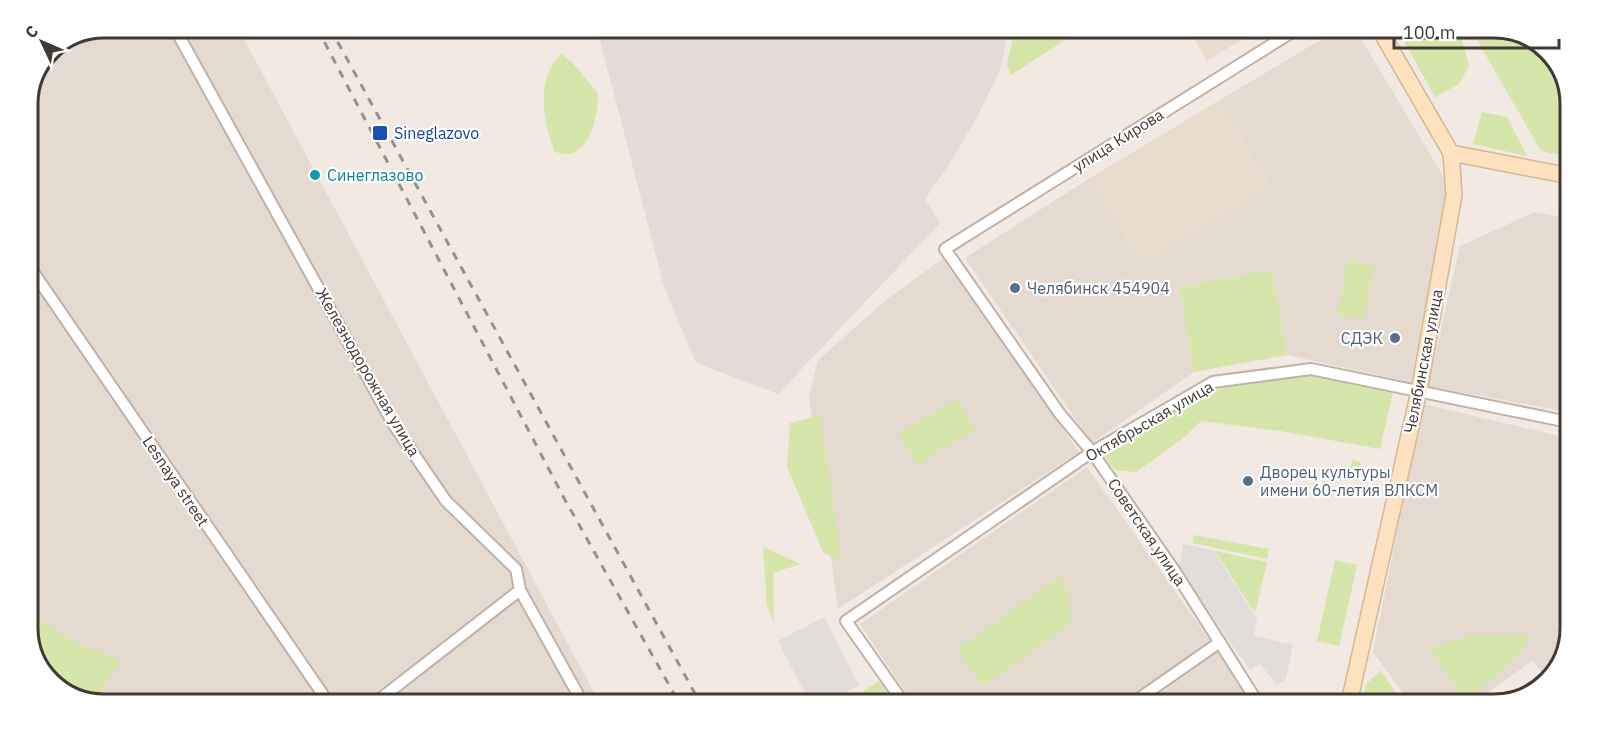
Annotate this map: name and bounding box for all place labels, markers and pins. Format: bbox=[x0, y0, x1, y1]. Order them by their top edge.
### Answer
place label: Sineglazovo bbox=[394, 123, 479, 143]
marker: Sineglazovo bbox=[371, 124, 389, 142]
place label: Синеглазово bbox=[327, 165, 424, 185]
marker: Синеглазово bbox=[308, 168, 322, 182]
place label: Челябинск 454904 bbox=[1027, 278, 1170, 298]
marker: Челябинск 454904 bbox=[1008, 281, 1022, 295]
place label: СДЭК bbox=[1341, 328, 1383, 348]
marker: СДЭК bbox=[1388, 331, 1402, 345]
place label: Дворец культуры имени 60-летия ВЛКСМ bbox=[1260, 462, 1438, 500]
marker: Дворец культуры имени 60-летия ВЛКСМ bbox=[1241, 474, 1255, 488]

